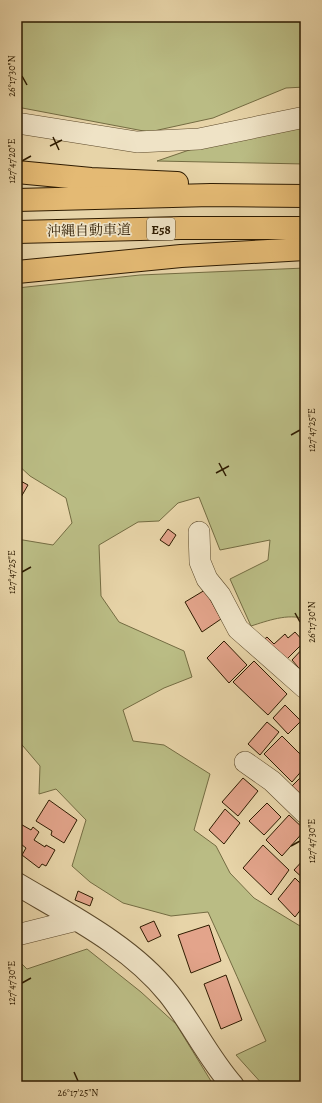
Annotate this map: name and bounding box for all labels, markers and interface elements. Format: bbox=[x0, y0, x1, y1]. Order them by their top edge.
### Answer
text: 26°17'30"N bbox=[5, 55, 18, 97]
text: 127°47'20"E bbox=[5, 138, 18, 183]
road number: E58 bbox=[147, 218, 175, 240]
street label: 沖縄自動車道 bbox=[47, 220, 131, 241]
text: 127°47'25"E bbox=[305, 408, 318, 452]
text: 127°47'25"E bbox=[5, 550, 18, 594]
text: 26°17'30"N bbox=[305, 601, 318, 643]
text: 127°47'30"E bbox=[305, 819, 318, 863]
text: 127°47'30"E bbox=[5, 961, 18, 1005]
text: 26°17'25"N bbox=[58, 1086, 99, 1099]

